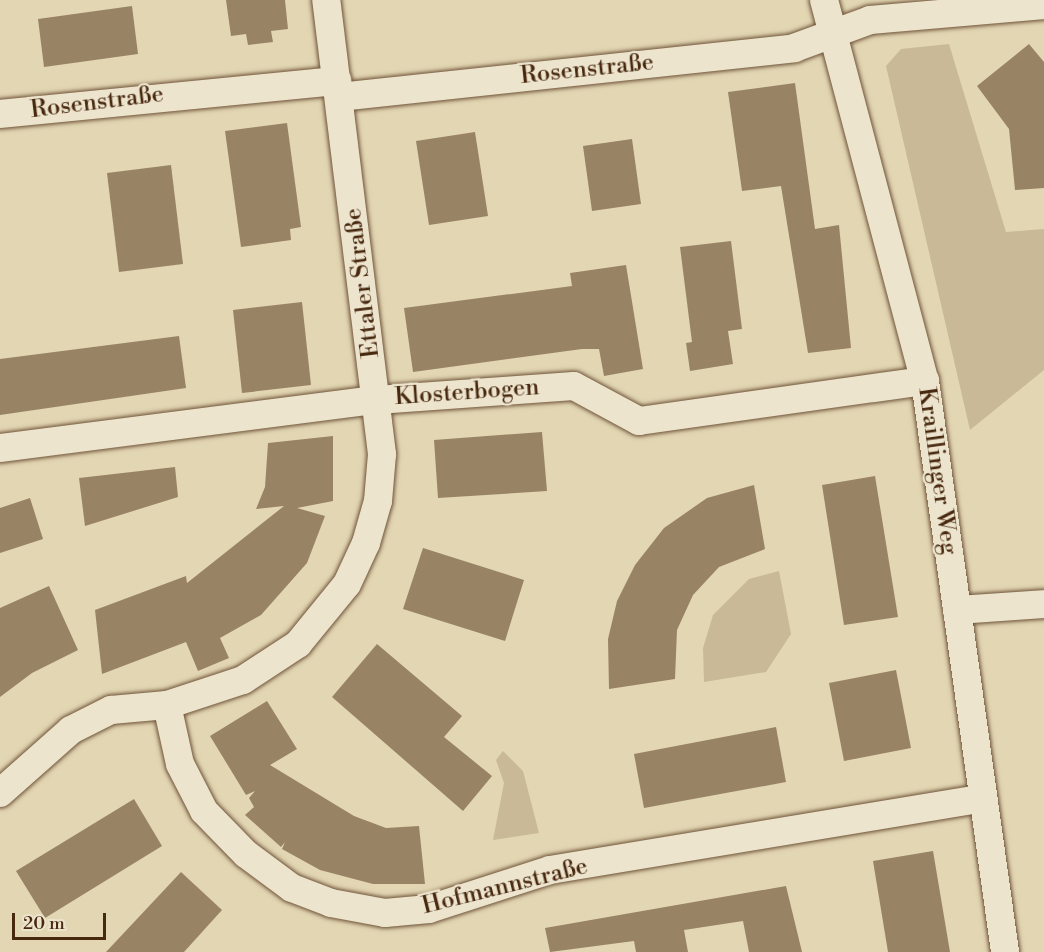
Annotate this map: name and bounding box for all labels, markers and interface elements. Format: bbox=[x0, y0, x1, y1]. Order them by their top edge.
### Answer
street label: Rosenstraße bbox=[519, 49, 655, 91]
street label: Rosenstraße bbox=[29, 81, 165, 125]
street label: Ettaler Straße bbox=[340, 206, 386, 360]
street label: Klosterbogen bbox=[394, 374, 540, 412]
street label: Kraillinger Weg bbox=[911, 386, 963, 556]
street label: Hofmannstraße bbox=[419, 852, 591, 922]
scale bar bbox=[15, 901, 110, 939]
text: 20 m bbox=[23, 912, 65, 935]

